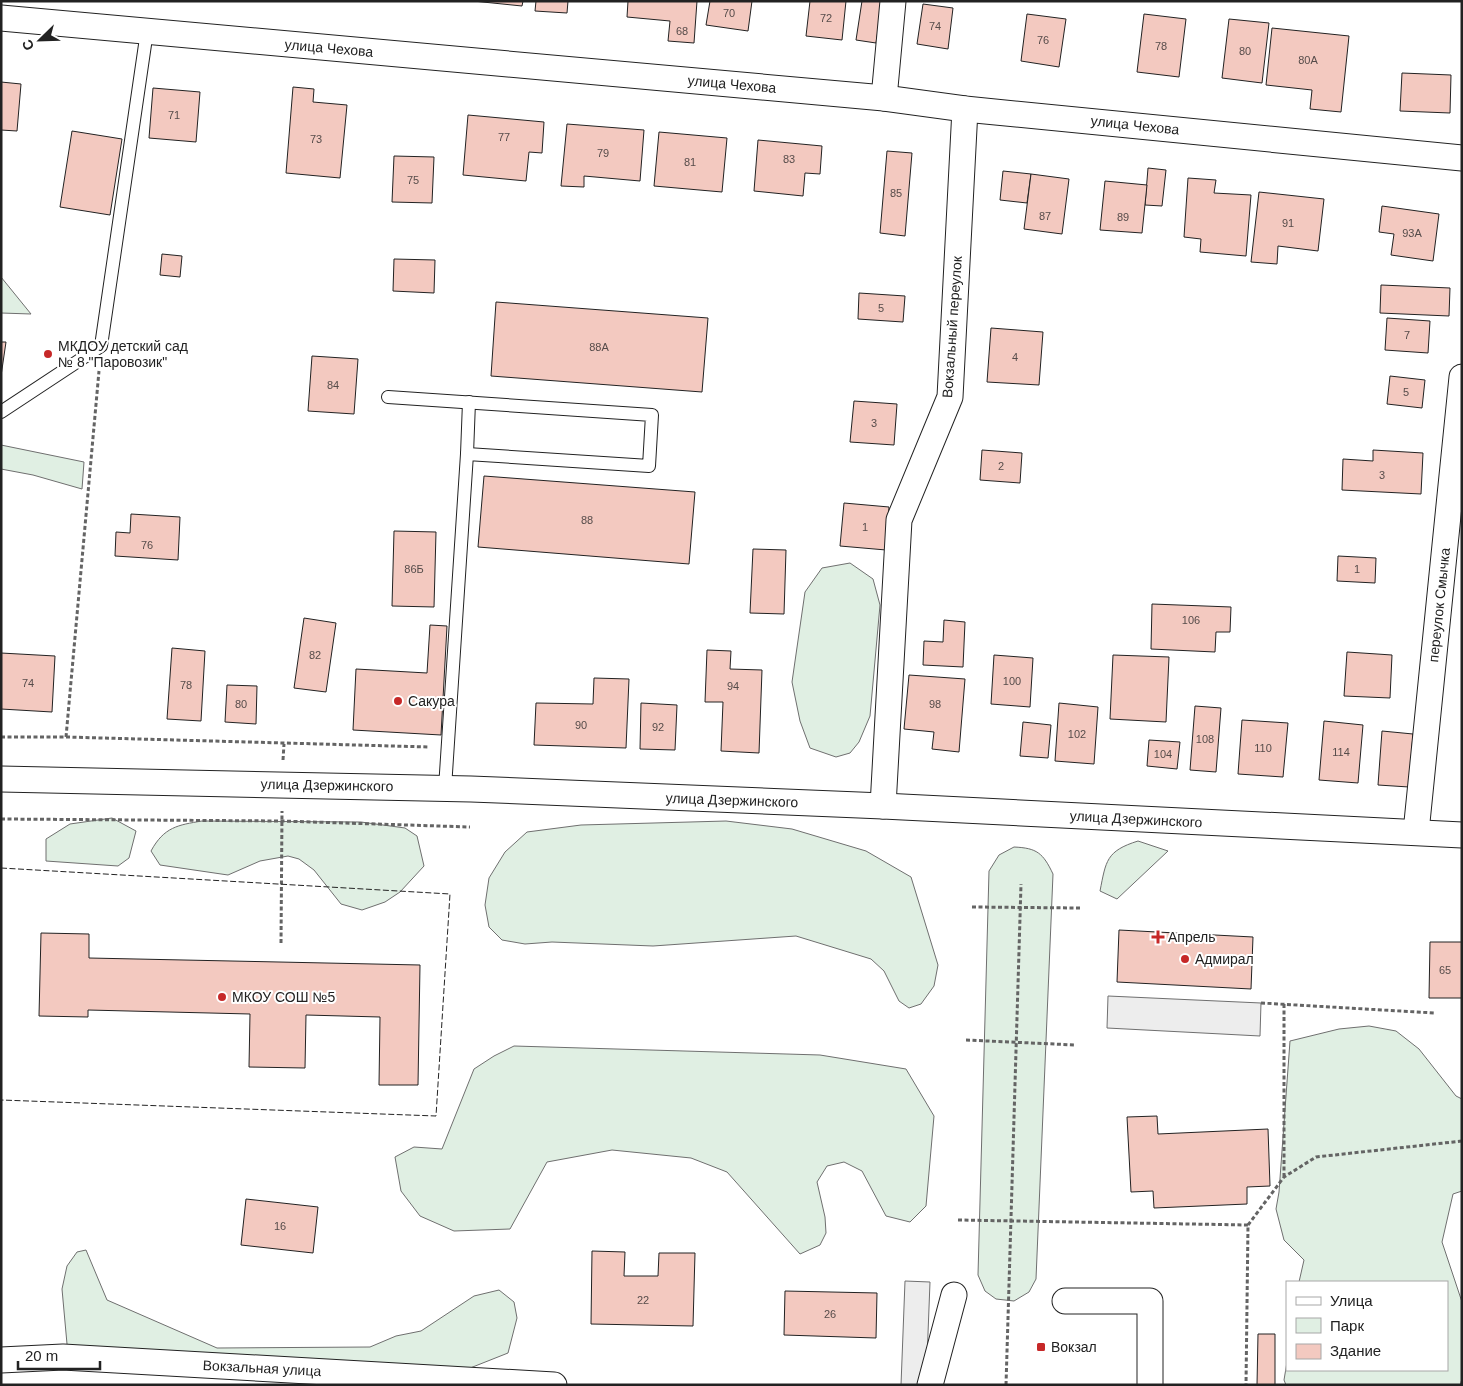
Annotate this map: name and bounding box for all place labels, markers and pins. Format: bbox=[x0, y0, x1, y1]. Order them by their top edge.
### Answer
place label: МКДОУ детский сад № 8 "Паровозик" bbox=[58, 338, 188, 370]
marker: МКДОУ детский сад № 8 "Паровозик" bbox=[42, 348, 54, 360]
place label: Сакура bbox=[408, 693, 455, 709]
marker: Сакура bbox=[392, 695, 404, 707]
place label: Апрель bbox=[1168, 929, 1216, 945]
marker: Апрель bbox=[1152, 931, 1164, 943]
place label: Адмирал bbox=[1195, 951, 1254, 967]
marker: Адмирал bbox=[1179, 953, 1191, 965]
place label: МКОУ СОШ №5 bbox=[232, 989, 335, 1005]
marker: МКОУ СОШ №5 bbox=[216, 991, 228, 1003]
place label: Вокзал bbox=[1051, 1339, 1097, 1355]
marker: Вокзал bbox=[1035, 1341, 1047, 1353]

